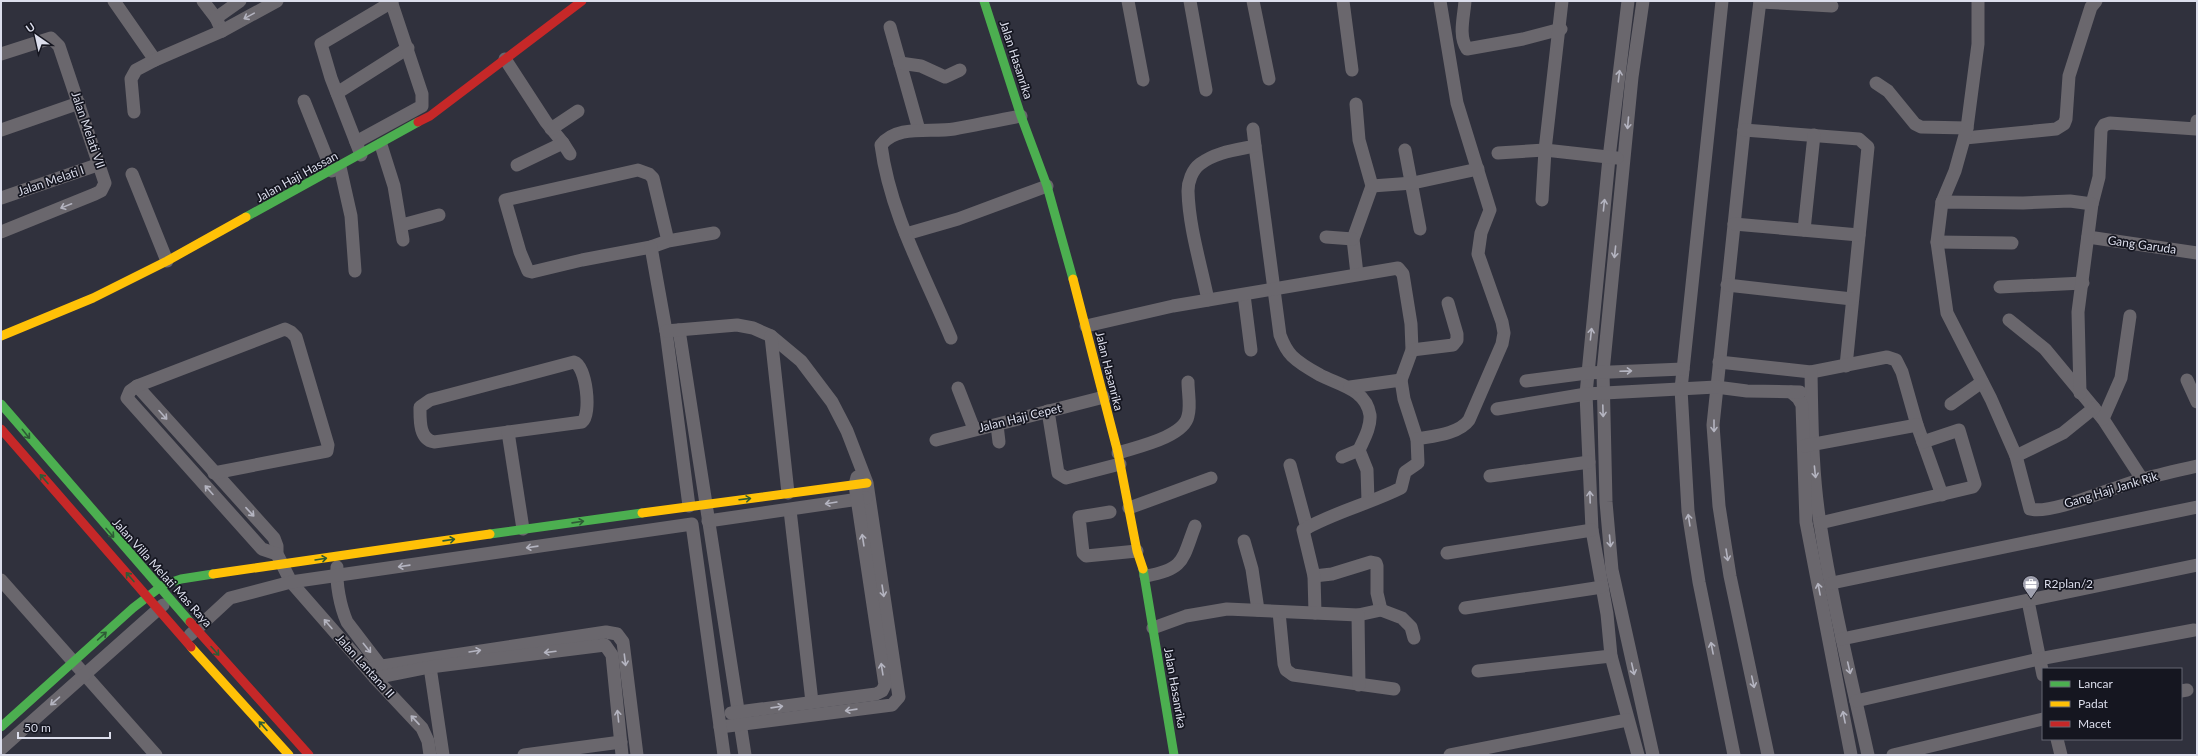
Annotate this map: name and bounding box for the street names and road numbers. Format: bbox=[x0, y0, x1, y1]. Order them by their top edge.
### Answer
street label: Jalan Hasanrika bbox=[997, 19, 1036, 101]
street label: Jalan Melati VII bbox=[68, 89, 109, 170]
street label: Jalan Haji Hassan bbox=[253, 148, 340, 205]
street label: Jalan Melati I bbox=[16, 162, 86, 199]
street label: Gang Garuda bbox=[2107, 232, 2177, 257]
street label: Jalan Hasanrika bbox=[1092, 330, 1127, 412]
street label: Jalan Haji Cepet bbox=[977, 400, 1063, 435]
street label: Gang Haji Jank Rik bbox=[2062, 468, 2160, 511]
street label: Jalan Villa Melati Mas Raya bbox=[109, 515, 215, 630]
street label: Jalan Lantana II bbox=[333, 631, 398, 701]
street label: Jalan Hasanrika bbox=[1161, 646, 1190, 729]

